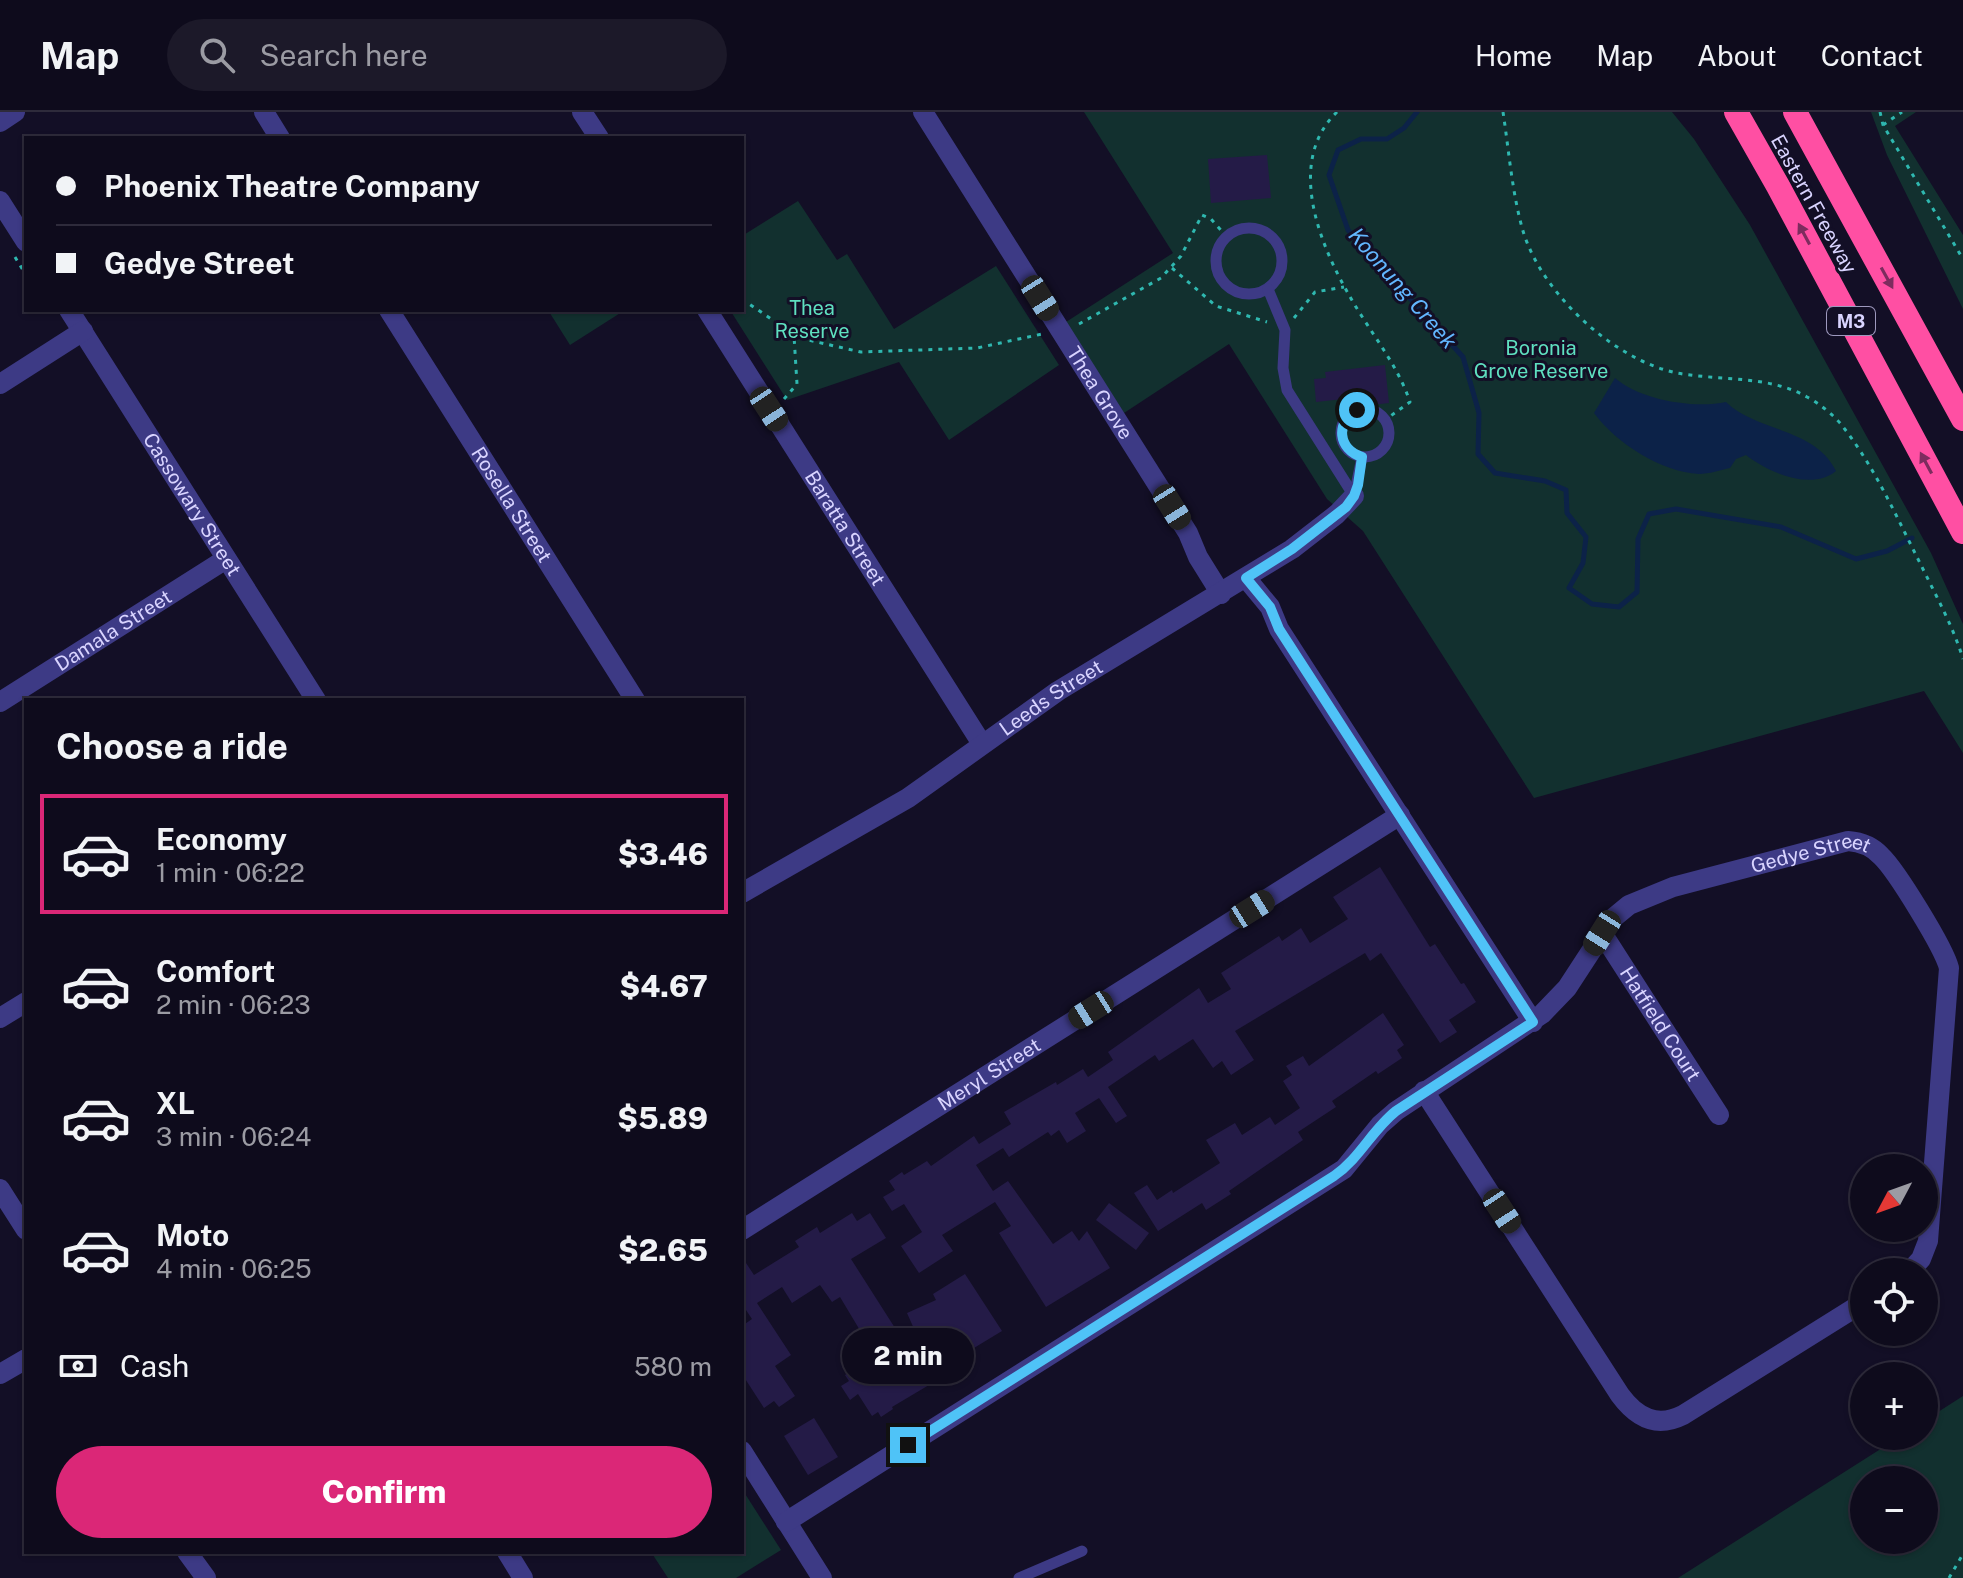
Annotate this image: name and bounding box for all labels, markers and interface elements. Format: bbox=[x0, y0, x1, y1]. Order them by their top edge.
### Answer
search box bbox=[167, 19, 727, 91]
text: Map bbox=[40, 33, 119, 78]
icon: search bbox=[195, 33, 239, 77]
text: Search here bbox=[259, 37, 428, 73]
text: Home bbox=[1475, 39, 1552, 72]
text: Map bbox=[1596, 39, 1653, 72]
text: About bbox=[1697, 39, 1777, 72]
text: Contact bbox=[1821, 39, 1923, 72]
street label: Eastern Freeway bbox=[1766, 130, 1862, 278]
text: Phoenix Theatre Company bbox=[104, 168, 480, 204]
water label: Koonung Creek bbox=[1343, 222, 1463, 354]
one-way arrow bbox=[1797, 223, 1811, 245]
text: Gedye Street bbox=[104, 245, 294, 281]
one-way arrow bbox=[1880, 267, 1894, 289]
car bbox=[1017, 271, 1063, 325]
park label: Thea Reserve bbox=[774, 296, 850, 343]
road number: M3 bbox=[1827, 307, 1875, 335]
park label: Boronia Grove Reserve bbox=[1474, 336, 1608, 383]
street label: Thea Grove bbox=[1062, 342, 1138, 444]
car bbox=[746, 382, 792, 436]
route start bbox=[1339, 392, 1375, 428]
street label: Cassowary Street bbox=[138, 428, 246, 580]
street label: Rosella Street bbox=[466, 442, 557, 567]
one-way arrow bbox=[1920, 452, 1933, 475]
street label: Baratta Street bbox=[800, 466, 890, 590]
car bbox=[1149, 480, 1195, 534]
street label: Damala Street bbox=[50, 584, 176, 676]
street label: Leeds Street bbox=[995, 655, 1107, 741]
text: Choose a ride bbox=[56, 725, 288, 767]
icon: car bbox=[60, 818, 132, 890]
text: Economy bbox=[156, 821, 287, 857]
street label: Gedye Street bbox=[1748, 828, 1875, 878]
text: $3.46 bbox=[618, 836, 708, 872]
text: 1 min · 06:22 bbox=[156, 857, 305, 888]
car bbox=[1225, 886, 1279, 932]
car bbox=[1579, 906, 1625, 960]
icon: car bbox=[60, 950, 132, 1022]
text: Comfort bbox=[156, 953, 275, 989]
street label: Hatfield Court bbox=[1615, 962, 1706, 1086]
text: $4.67 bbox=[620, 968, 708, 1004]
car bbox=[1064, 987, 1118, 1033]
text: 2 min · 06:23 bbox=[156, 989, 311, 1020]
street label: Meryl Street bbox=[933, 1033, 1045, 1116]
icon: car bbox=[60, 1082, 132, 1154]
text: XL bbox=[156, 1085, 195, 1121]
text: $5.89 bbox=[617, 1100, 708, 1136]
text: 3 min · 06:24 bbox=[156, 1121, 311, 1152]
north arrow bbox=[1850, 1154, 1938, 1242]
map controls bbox=[1850, 1154, 1938, 1554]
car bbox=[1479, 1184, 1525, 1238]
icon: car bbox=[60, 1214, 132, 1286]
text: Moto bbox=[156, 1217, 229, 1253]
text: $2.65 bbox=[618, 1232, 708, 1268]
text: 4 min · 06:25 bbox=[156, 1253, 312, 1284]
button: locate bbox=[1850, 1258, 1938, 1346]
callout: 2 min bbox=[842, 1329, 974, 1385]
text: 2 min bbox=[873, 1340, 943, 1371]
icon: cash bbox=[56, 1344, 100, 1388]
text: Cash bbox=[120, 1348, 189, 1384]
text: 580 m bbox=[634, 1351, 712, 1382]
button: + bbox=[1850, 1362, 1938, 1450]
route end bbox=[890, 1427, 926, 1463]
button: Confirm bbox=[56, 1446, 712, 1538]
button: − bbox=[1850, 1466, 1938, 1554]

